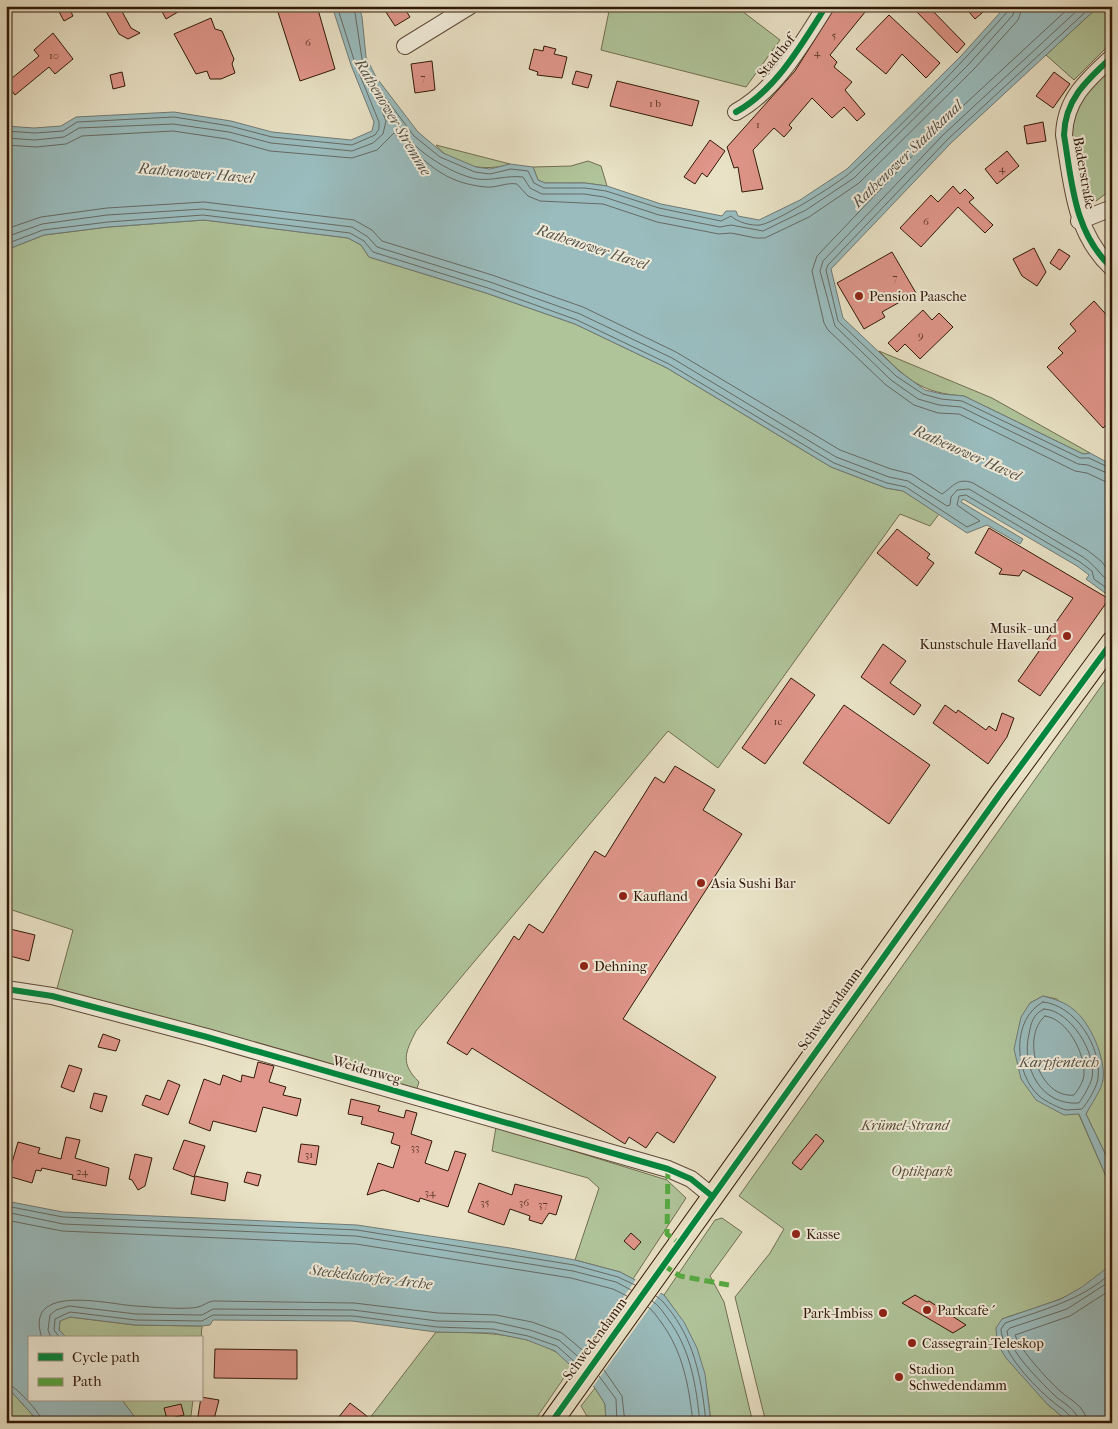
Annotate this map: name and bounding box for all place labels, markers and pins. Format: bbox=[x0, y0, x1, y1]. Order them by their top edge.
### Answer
place label: Pension Paasche bbox=[869, 288, 967, 305]
marker: Pension Paasche bbox=[853, 290, 865, 302]
place label: Musik- und Kunstschule Havelland bbox=[920, 620, 1057, 653]
marker: Musik- und Kunstschule Havelland bbox=[1061, 630, 1073, 642]
place label: Asia Sushi Bar bbox=[710, 875, 796, 892]
marker: Asia Sushi Bar bbox=[695, 877, 707, 889]
place label: Kaufland bbox=[633, 888, 688, 905]
marker: Kaufland bbox=[617, 890, 629, 902]
place label: Dehning bbox=[594, 958, 648, 975]
marker: Dehning bbox=[578, 960, 590, 972]
place label: Kasse bbox=[806, 1226, 840, 1243]
marker: Kasse bbox=[790, 1228, 802, 1240]
place label: Parkcafe´ bbox=[937, 1302, 996, 1319]
marker: Parkcafe´ bbox=[921, 1304, 933, 1316]
place label: Park-Imbiss bbox=[803, 1305, 873, 1322]
marker: Park-Imbiss bbox=[877, 1307, 889, 1319]
place label: Cassegrain-Teleskop bbox=[922, 1335, 1044, 1352]
marker: Cassegrain-Teleskop bbox=[906, 1337, 918, 1349]
place label: Stadion Schwedendamm bbox=[909, 1361, 1007, 1394]
marker: Stadion Schwedendamm bbox=[893, 1371, 905, 1383]

